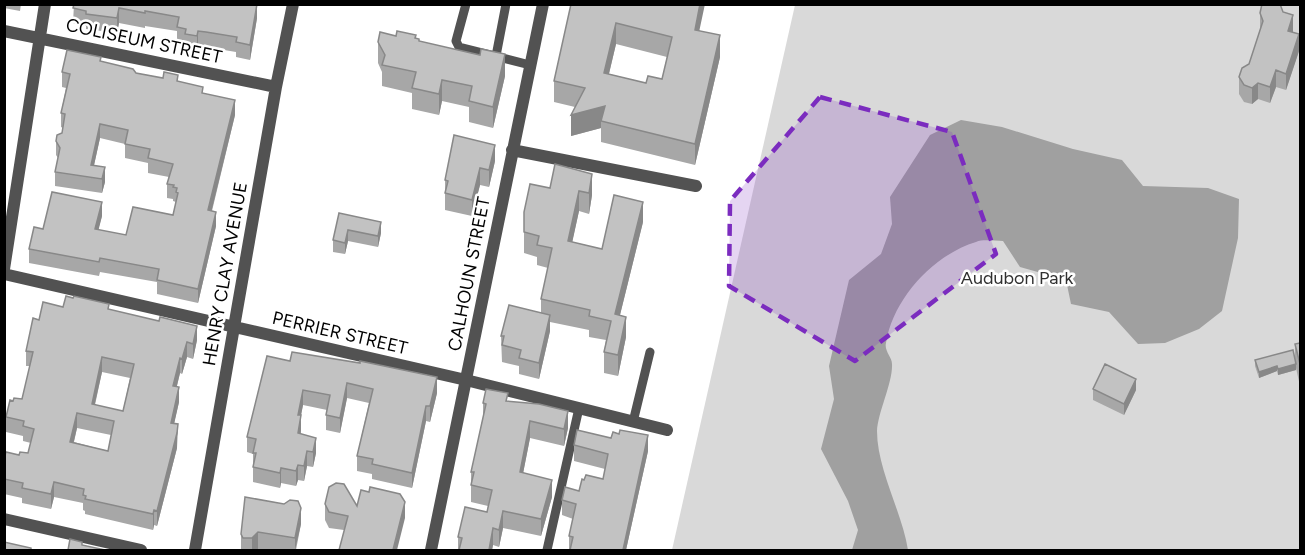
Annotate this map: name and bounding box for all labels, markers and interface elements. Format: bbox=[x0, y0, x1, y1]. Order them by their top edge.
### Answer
street label: COLISEUM STREET bbox=[64, 14, 224, 68]
street label: HENRY CLAY AVENUE bbox=[198, 180, 252, 368]
street label: CALHOUN STREET bbox=[443, 195, 495, 353]
park label: Audubon Park bbox=[961, 267, 1074, 289]
street label: PERRIER STREET bbox=[270, 307, 410, 359]

